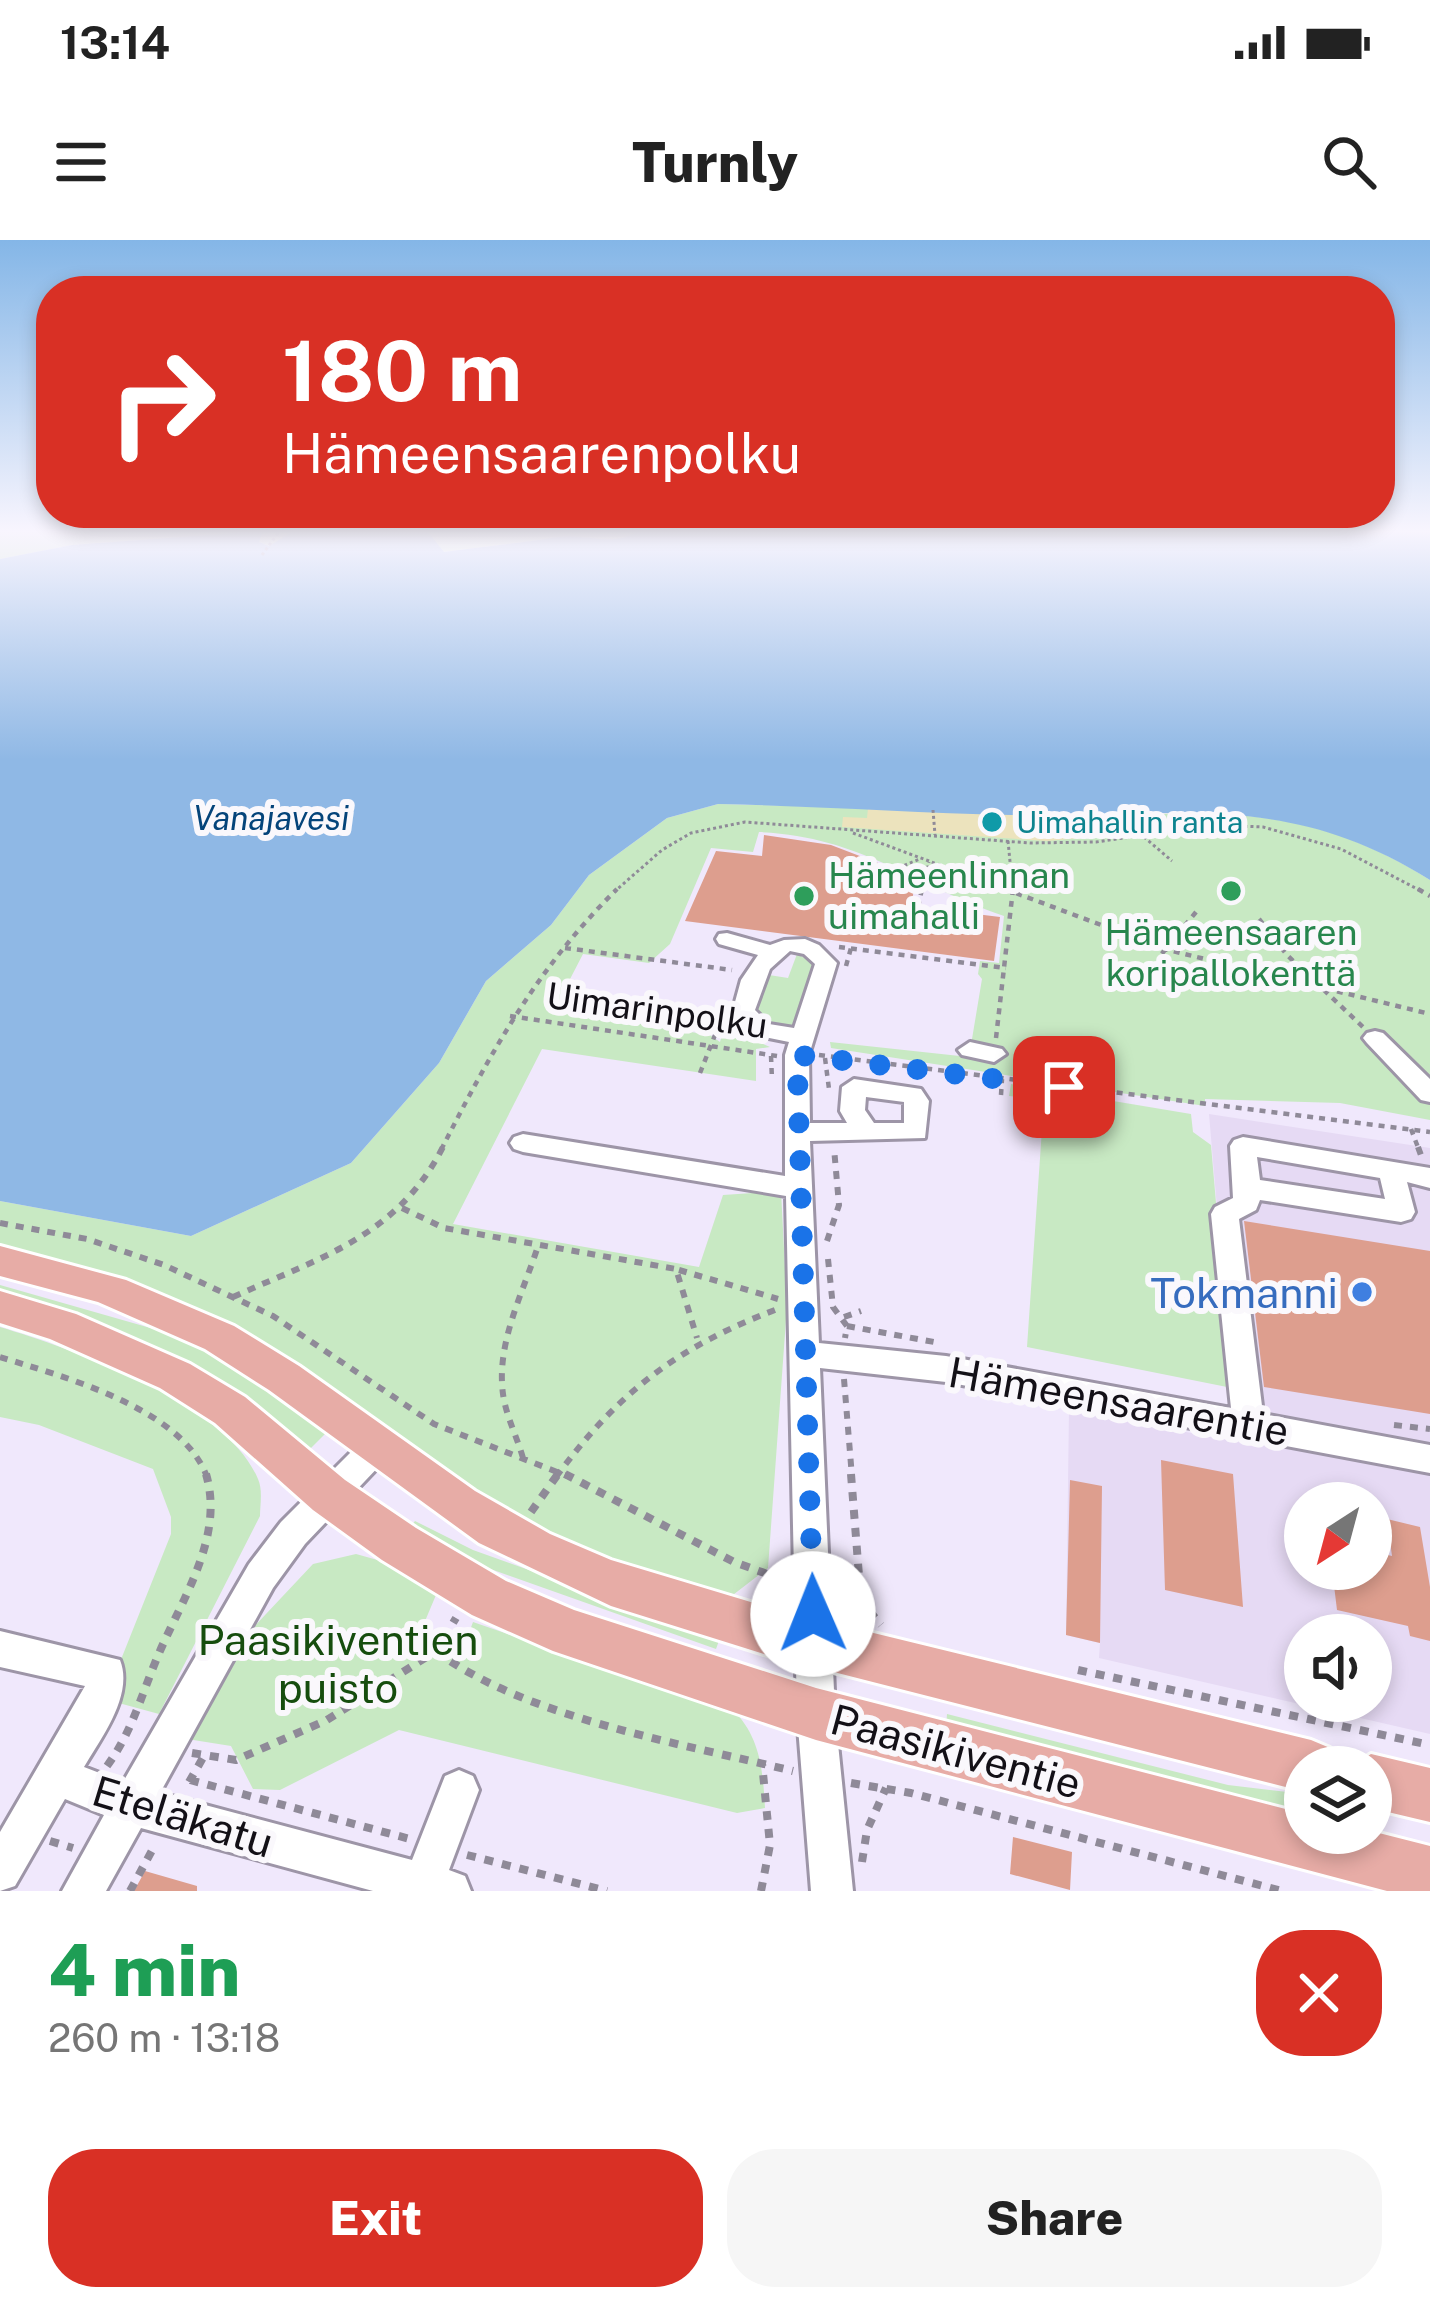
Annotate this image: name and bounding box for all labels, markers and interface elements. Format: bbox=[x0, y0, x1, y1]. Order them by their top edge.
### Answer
text: 13:14 bbox=[60, 16, 170, 69]
icon: menu bbox=[48, 129, 114, 195]
icon: search bbox=[1316, 129, 1382, 195]
text: Turnly bbox=[632, 131, 798, 194]
text: 180 m bbox=[282, 321, 522, 420]
icon: right bbox=[84, 324, 240, 480]
text: Hämeensaarenpolku bbox=[282, 422, 801, 485]
water label: Vanajavesi bbox=[193, 799, 349, 837]
place label: Uimahallin ranta bbox=[1016, 804, 1243, 840]
marker: Uimahallin ranta bbox=[979, 809, 1005, 835]
place label: Hämeenlinnan uimahalli bbox=[828, 854, 1070, 937]
marker: Hämeensaaren koripallokenttä bbox=[1218, 878, 1244, 904]
marker: Hämeenlinnan uimahalli bbox=[791, 883, 817, 909]
place label: Hämeensaaren koripallokenttä bbox=[1105, 911, 1357, 994]
street label: Uimarinpolku bbox=[544, 974, 770, 1046]
pin bbox=[1013, 1036, 1115, 1138]
icon: arrive bbox=[1031, 1054, 1097, 1120]
place label: Tokmanni bbox=[1150, 1268, 1338, 1317]
marker: Tokmanni bbox=[1349, 1279, 1375, 1305]
street label: Hämeensaarentie bbox=[945, 1347, 1293, 1455]
north arrow bbox=[1284, 1482, 1392, 1590]
map controls bbox=[1284, 1482, 1392, 1854]
position arrow bbox=[750, 1551, 876, 1677]
button: sound bbox=[1284, 1614, 1392, 1722]
park label: Paasikiventien puisto bbox=[197, 1615, 479, 1712]
street label: Paasikiventie bbox=[826, 1694, 1086, 1808]
button: layers bbox=[1284, 1746, 1392, 1854]
street label: Eteläkatu bbox=[87, 1765, 279, 1867]
text: 4 min bbox=[48, 1928, 241, 2012]
button: close bbox=[1256, 1930, 1382, 2056]
text: 260 m · 13:18 bbox=[48, 2015, 280, 2061]
button: Exit bbox=[48, 2149, 703, 2287]
button: Share bbox=[727, 2149, 1382, 2287]

